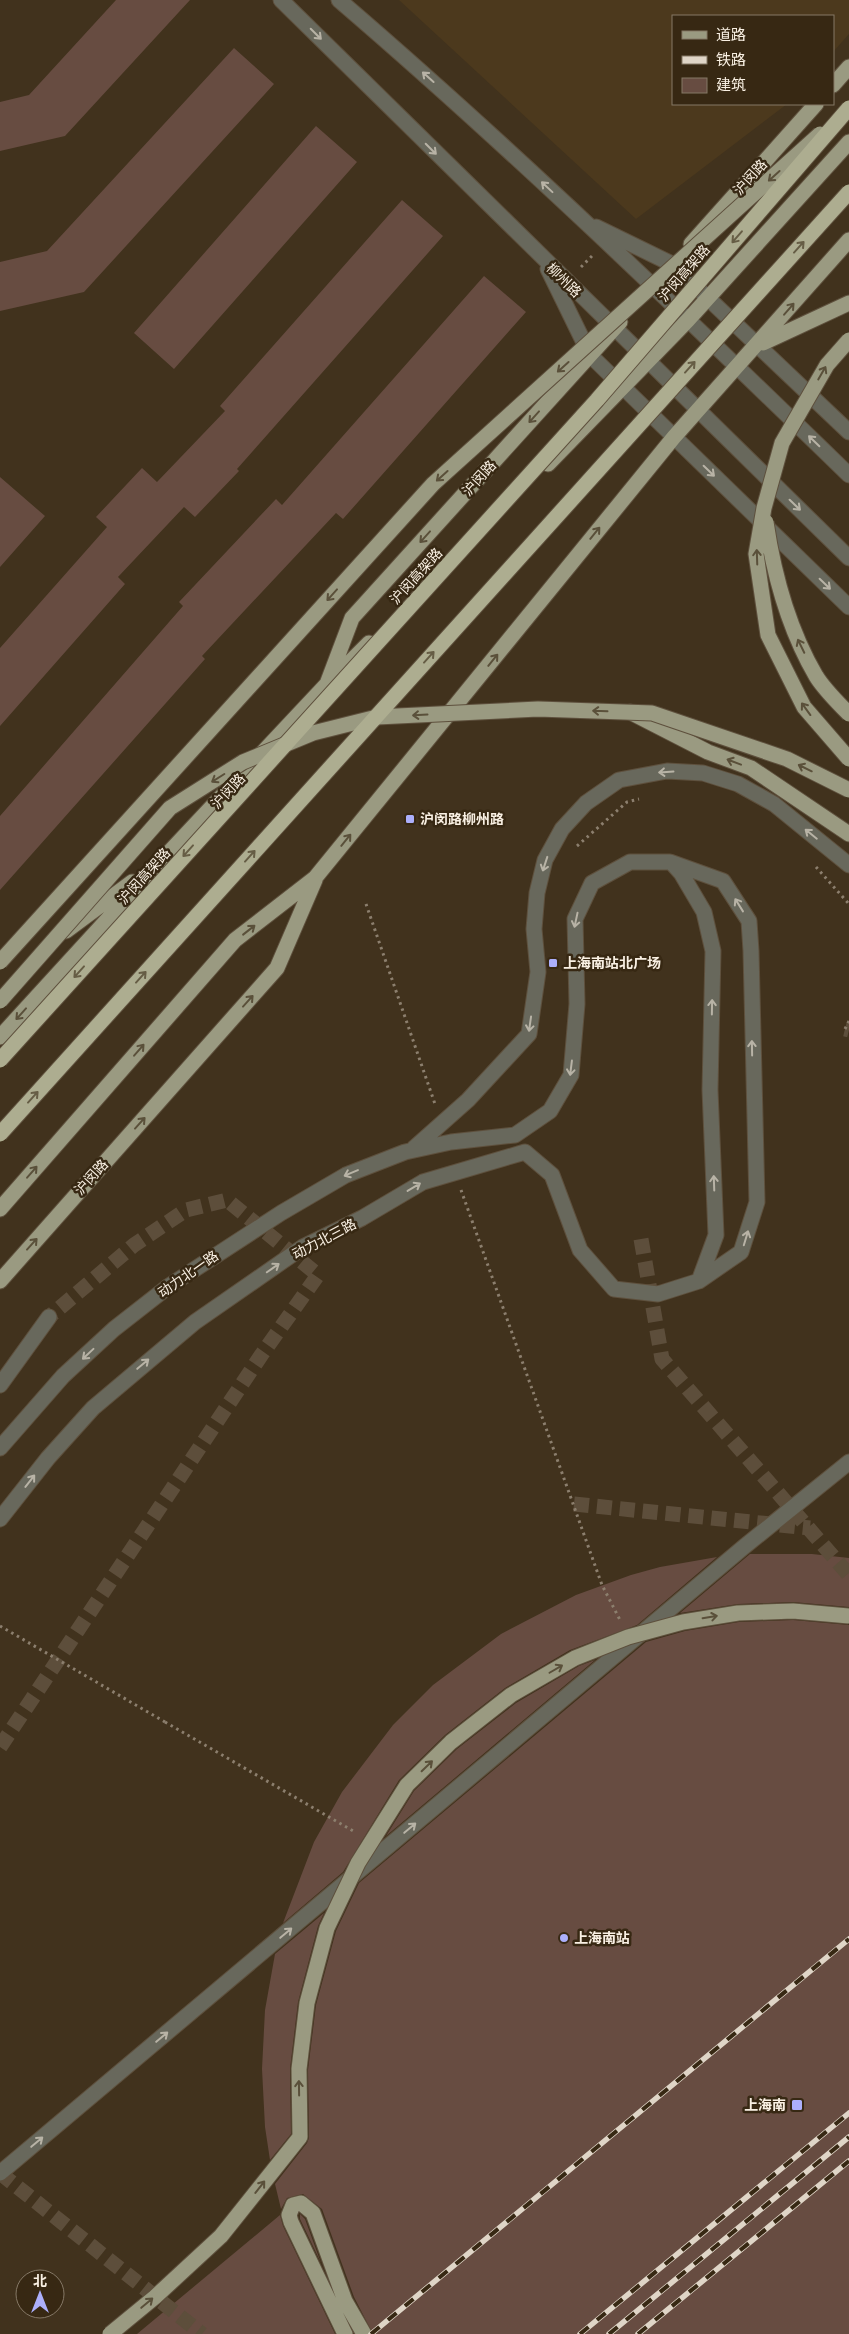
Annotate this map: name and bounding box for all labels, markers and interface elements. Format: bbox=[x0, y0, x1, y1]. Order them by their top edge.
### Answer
legend bbox=[672, 15, 834, 105]
text: 道路 bbox=[716, 25, 746, 44]
one-way arrow bbox=[310, 28, 322, 40]
text: 铁路 bbox=[716, 50, 746, 69]
one-way arrow bbox=[421, 71, 434, 83]
text: 建筑 bbox=[716, 75, 746, 94]
one-way arrow bbox=[425, 143, 437, 155]
street label: 沪闵路 bbox=[729, 155, 771, 199]
one-way arrow bbox=[767, 170, 780, 182]
one-way arrow bbox=[540, 181, 553, 193]
one-way arrow bbox=[731, 231, 743, 244]
street label: 沪闵高架路 bbox=[654, 241, 714, 305]
one-way arrow bbox=[793, 241, 805, 254]
street label: 柳州路 bbox=[543, 259, 585, 301]
one-way arrow bbox=[783, 302, 795, 315]
one-way arrow bbox=[556, 361, 569, 373]
one-way arrow bbox=[684, 361, 696, 374]
one-way arrow bbox=[817, 366, 827, 381]
one-way arrow bbox=[528, 410, 540, 423]
one-way arrow bbox=[808, 435, 820, 447]
street label: 沪闵路 bbox=[458, 456, 500, 500]
one-way arrow bbox=[702, 464, 714, 476]
one-way arrow bbox=[436, 470, 449, 482]
one-way arrow bbox=[789, 499, 802, 511]
one-way arrow bbox=[590, 527, 601, 540]
one-way arrow bbox=[419, 531, 431, 544]
street label: 沪闵高架路 bbox=[386, 544, 446, 608]
one-way arrow bbox=[752, 549, 762, 565]
one-way arrow bbox=[819, 578, 832, 590]
one-way arrow bbox=[326, 589, 338, 602]
one-way arrow bbox=[796, 639, 805, 654]
one-way arrow bbox=[423, 651, 435, 664]
one-way arrow bbox=[487, 654, 498, 667]
one-way arrow bbox=[801, 702, 811, 716]
one-way arrow bbox=[592, 707, 608, 716]
one-way arrow bbox=[412, 710, 428, 719]
one-way arrow bbox=[727, 757, 742, 766]
one-way arrow bbox=[798, 763, 813, 772]
one-way arrow bbox=[659, 767, 675, 776]
street label: 沪闵路 bbox=[207, 770, 249, 812]
one-way arrow bbox=[211, 774, 225, 784]
place label: 沪闵路柳州路 bbox=[420, 810, 504, 828]
marker: 沪闵路柳州路 bbox=[404, 813, 416, 825]
one-way arrow bbox=[805, 829, 818, 840]
one-way arrow bbox=[341, 834, 352, 847]
street label: 沪闵高架路 bbox=[114, 844, 174, 908]
one-way arrow bbox=[183, 845, 194, 858]
one-way arrow bbox=[244, 849, 256, 862]
one-way arrow bbox=[540, 855, 549, 871]
one-way arrow bbox=[733, 899, 743, 913]
one-way arrow bbox=[571, 911, 581, 927]
one-way arrow bbox=[242, 925, 255, 936]
place label: 上海南站北广场 bbox=[563, 954, 661, 972]
marker: 上海南站北广场 bbox=[547, 957, 559, 969]
one-way arrow bbox=[74, 965, 85, 978]
one-way arrow bbox=[135, 970, 147, 983]
one-way arrow bbox=[242, 994, 254, 1007]
one-way arrow bbox=[707, 999, 717, 1015]
one-way arrow bbox=[15, 1008, 27, 1021]
one-way arrow bbox=[525, 1016, 535, 1032]
one-way arrow bbox=[747, 1040, 757, 1056]
one-way arrow bbox=[134, 1044, 145, 1057]
one-way arrow bbox=[566, 1060, 576, 1076]
one-way arrow bbox=[27, 1091, 38, 1104]
one-way arrow bbox=[134, 1116, 146, 1129]
street label: 沪闵路 bbox=[70, 1155, 112, 1199]
one-way arrow bbox=[27, 1166, 38, 1179]
one-way arrow bbox=[344, 1169, 359, 1179]
one-way arrow bbox=[709, 1175, 718, 1191]
one-way arrow bbox=[406, 1182, 421, 1192]
street label: 动力北三路 bbox=[289, 1215, 359, 1263]
one-way arrow bbox=[741, 1230, 751, 1246]
one-way arrow bbox=[27, 1238, 38, 1251]
street label: 动力北一路 bbox=[154, 1247, 222, 1301]
one-way arrow bbox=[266, 1263, 280, 1273]
one-way arrow bbox=[81, 1348, 94, 1360]
one-way arrow bbox=[136, 1359, 149, 1370]
one-way arrow bbox=[24, 1474, 35, 1487]
one-way arrow bbox=[701, 1612, 717, 1622]
one-way arrow bbox=[549, 1663, 563, 1673]
one-way arrow bbox=[421, 1760, 433, 1772]
one-way arrow bbox=[403, 1822, 416, 1833]
one-way arrow bbox=[279, 1927, 292, 1938]
place label: 上海南站 bbox=[574, 1929, 630, 1947]
marker: 上海南站 bbox=[558, 1932, 570, 1944]
one-way arrow bbox=[155, 2032, 168, 2043]
one-way arrow bbox=[295, 2080, 304, 2096]
place label: 上海南 bbox=[744, 2096, 786, 2114]
marker: 上海南 bbox=[790, 2098, 804, 2112]
one-way arrow bbox=[31, 2136, 44, 2148]
one-way arrow bbox=[255, 2180, 266, 2193]
north arrow bbox=[15, 2269, 65, 2319]
text: 北 bbox=[33, 2272, 47, 2290]
one-way arrow bbox=[141, 2297, 154, 2308]

